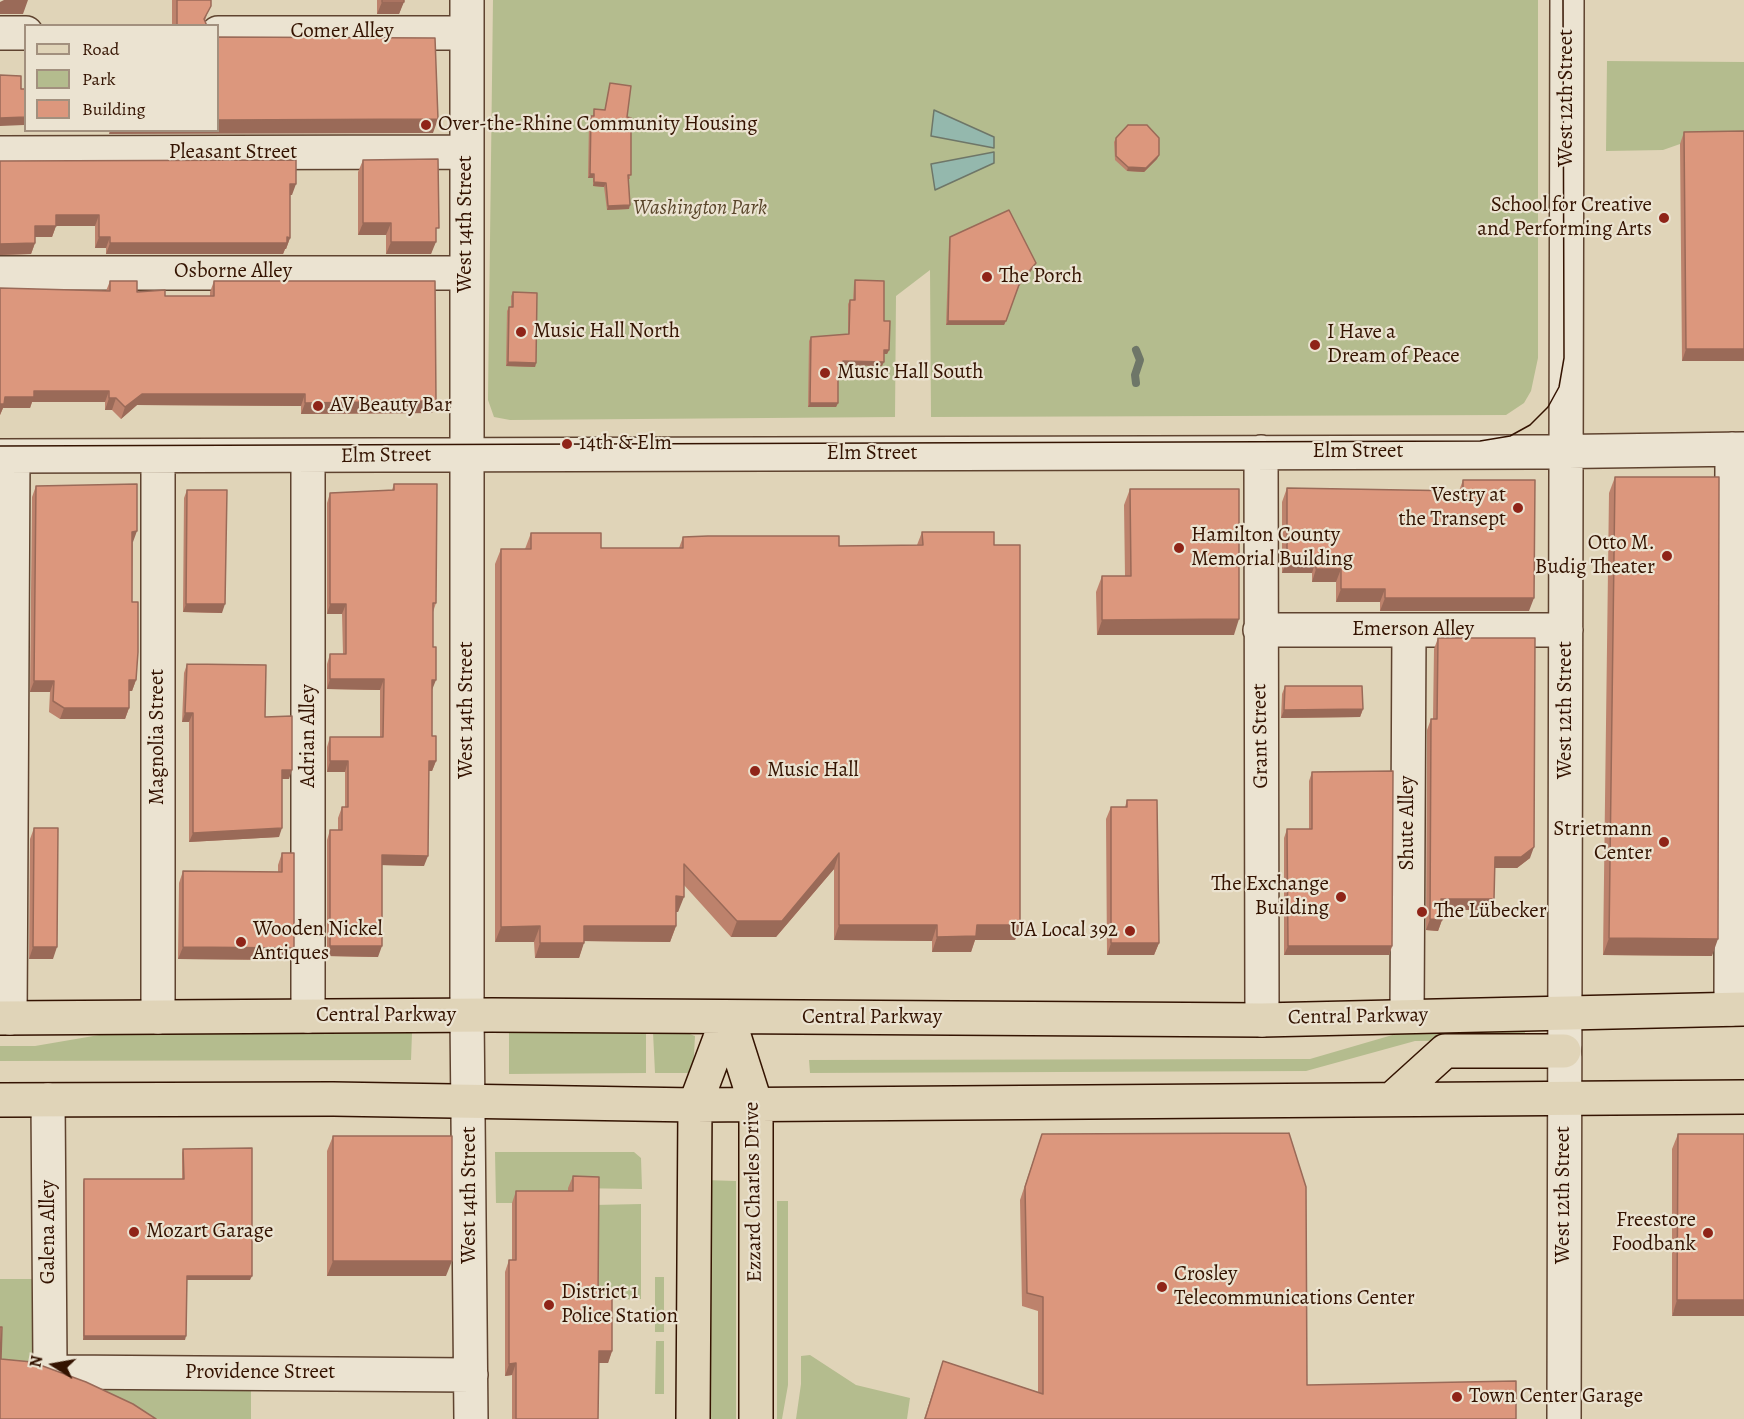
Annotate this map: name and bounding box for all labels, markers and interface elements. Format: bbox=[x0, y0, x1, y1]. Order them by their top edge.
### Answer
street label: Comer Alley bbox=[290, 19, 394, 45]
legend bbox=[24, 24, 219, 132]
street label: West 12th Street bbox=[1554, 29, 1580, 167]
text: Road bbox=[82, 37, 119, 61]
text: Park bbox=[82, 67, 116, 91]
text: Building bbox=[82, 97, 146, 121]
place label: Over-the-Rhine Community Housing bbox=[438, 112, 757, 138]
marker: Over-the-Rhine Community Housing bbox=[419, 118, 433, 132]
street label: Pleasant Street bbox=[169, 140, 297, 166]
street label: West 14th Street bbox=[453, 155, 479, 293]
place label: School for Creative and Performing Arts bbox=[1477, 193, 1652, 243]
park label: Washington Park bbox=[633, 196, 767, 222]
marker: School for Creative and Performing Arts bbox=[1657, 211, 1671, 225]
street label: Osborne Alley bbox=[174, 259, 292, 285]
place label: The Porch bbox=[999, 264, 1082, 290]
marker: The Porch bbox=[980, 270, 994, 284]
place label: Music Hall North bbox=[533, 319, 680, 345]
place label: I Have a Dream of Peace bbox=[1327, 320, 1460, 370]
marker: Music Hall North bbox=[514, 325, 528, 339]
marker: I Have a Dream of Peace bbox=[1308, 338, 1322, 352]
place label: Music Hall South bbox=[837, 360, 983, 386]
marker: Music Hall South bbox=[818, 366, 832, 380]
place label: AV Beauty Bar bbox=[330, 393, 452, 419]
marker: AV Beauty Bar bbox=[311, 399, 325, 413]
place label: 14th & Elm bbox=[579, 431, 672, 457]
marker: 14th & Elm bbox=[560, 437, 574, 451]
street label: Elm Street bbox=[1313, 439, 1403, 465]
street label: Elm Street bbox=[827, 441, 917, 467]
street label: Elm Street bbox=[340, 443, 432, 469]
place label: Vestry at the Transept bbox=[1398, 483, 1506, 533]
marker: Vestry at the Transept bbox=[1511, 501, 1525, 515]
place label: Hamilton County Memorial Building bbox=[1191, 523, 1353, 573]
place label: Otto M. Budig Theater bbox=[1535, 531, 1655, 581]
marker: Hamilton County Memorial Building bbox=[1172, 541, 1186, 555]
marker: Otto M. Budig Theater bbox=[1660, 549, 1674, 563]
street label: Emerson Alley bbox=[1352, 617, 1474, 643]
street label: West 14th Street bbox=[454, 641, 480, 779]
street label: West 12th Street bbox=[1553, 641, 1579, 779]
street label: Magnolia Street bbox=[145, 669, 171, 805]
street label: Grant Street bbox=[1247, 683, 1275, 789]
street label: Adrian Alley bbox=[296, 684, 322, 788]
place label: Music Hall bbox=[767, 758, 859, 784]
marker: Music Hall bbox=[748, 764, 762, 778]
street label: Shute Alley bbox=[1395, 776, 1421, 870]
place label: Strietmann Center bbox=[1553, 817, 1652, 867]
marker: Strietmann Center bbox=[1657, 835, 1671, 849]
place label: The Exchange Building bbox=[1211, 872, 1329, 922]
marker: The Exchange Building bbox=[1334, 890, 1348, 904]
place label: The Lübecker bbox=[1434, 899, 1547, 925]
marker: The Lübecker bbox=[1415, 905, 1429, 919]
place label: Wooden Nickel Antiques bbox=[253, 917, 383, 967]
place label: UA Local 392 bbox=[1010, 918, 1118, 944]
marker: UA Local 392 bbox=[1123, 924, 1137, 938]
marker: Wooden Nickel Antiques bbox=[234, 935, 248, 949]
street label: Central Parkway bbox=[316, 1003, 456, 1029]
street label: Central Parkway bbox=[1288, 1003, 1428, 1031]
street label: Central Parkway bbox=[802, 1005, 942, 1031]
street label: Ezzard Charles Drive bbox=[740, 1101, 768, 1283]
street label: West 14th Street bbox=[457, 1126, 483, 1264]
street label: West 12th Street bbox=[1551, 1126, 1577, 1264]
street label: Galena Alley bbox=[36, 1180, 62, 1284]
place label: Freestore Foodbank bbox=[1612, 1208, 1696, 1258]
place label: Mozart Garage bbox=[146, 1219, 274, 1245]
marker: Mozart Garage bbox=[127, 1225, 141, 1239]
marker: Freestore Foodbank bbox=[1701, 1226, 1715, 1240]
place label: Crosley Telecommunications Center bbox=[1174, 1262, 1415, 1312]
place label: District 1 Police Station bbox=[561, 1280, 678, 1330]
marker: Crosley Telecommunications Center bbox=[1155, 1280, 1169, 1294]
marker: District 1 Police Station bbox=[542, 1298, 556, 1312]
north arrow bbox=[24, 1335, 84, 1395]
text: N bbox=[24, 1354, 48, 1369]
street label: Providence Street bbox=[185, 1360, 335, 1386]
place label: Town Center Garage bbox=[1469, 1384, 1643, 1410]
marker: Town Center Garage bbox=[1450, 1390, 1464, 1404]

